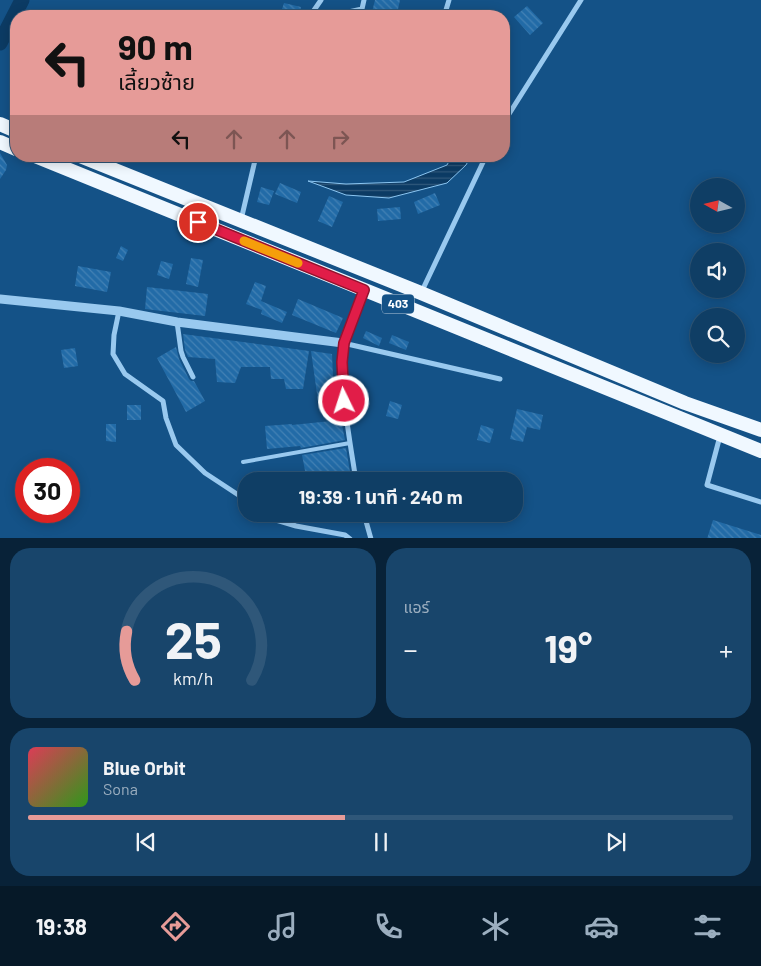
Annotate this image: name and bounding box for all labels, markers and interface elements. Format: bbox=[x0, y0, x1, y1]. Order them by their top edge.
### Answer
text: 90 m bbox=[118, 25, 193, 67]
icon: left bbox=[35, 30, 100, 95]
text: เลี้ยวซ้าย bbox=[118, 68, 195, 94]
icon: left bbox=[167, 125, 195, 153]
icon: ahead bbox=[220, 125, 248, 153]
icon: ahead bbox=[273, 125, 301, 153]
icon: right bbox=[326, 125, 354, 153]
north arrow bbox=[690, 178, 745, 232]
map controls bbox=[690, 178, 745, 363]
pin bbox=[177, 201, 219, 243]
icon: arrive bbox=[184, 208, 212, 236]
button: sound bbox=[690, 243, 745, 298]
road number: 403 bbox=[382, 294, 414, 314]
button: search bbox=[690, 308, 745, 363]
position arrow bbox=[317, 374, 369, 426]
speed limit sign: 30 bbox=[15, 458, 80, 523]
text: 19:39 · 1 นาที · 240 m bbox=[298, 485, 463, 508]
text: แอร์ bbox=[404, 597, 429, 616]
text: 25 bbox=[164, 607, 221, 669]
text: 19° bbox=[544, 625, 592, 671]
text: − bbox=[404, 632, 418, 666]
text: + bbox=[719, 632, 733, 666]
text: km/h bbox=[173, 667, 213, 689]
text: Blue Orbit bbox=[103, 756, 186, 779]
text: Sona bbox=[103, 779, 138, 798]
icon: previous bbox=[132, 828, 160, 856]
icon: pause bbox=[367, 828, 395, 856]
icon: next bbox=[602, 828, 630, 856]
icon: directions bbox=[158, 909, 193, 944]
icon: music bbox=[265, 909, 300, 944]
icon: phone bbox=[371, 909, 406, 944]
icon: climate bbox=[478, 909, 513, 944]
icon: car bbox=[584, 909, 619, 944]
icon: filters bbox=[690, 909, 725, 944]
text: 19:38 bbox=[36, 913, 87, 939]

